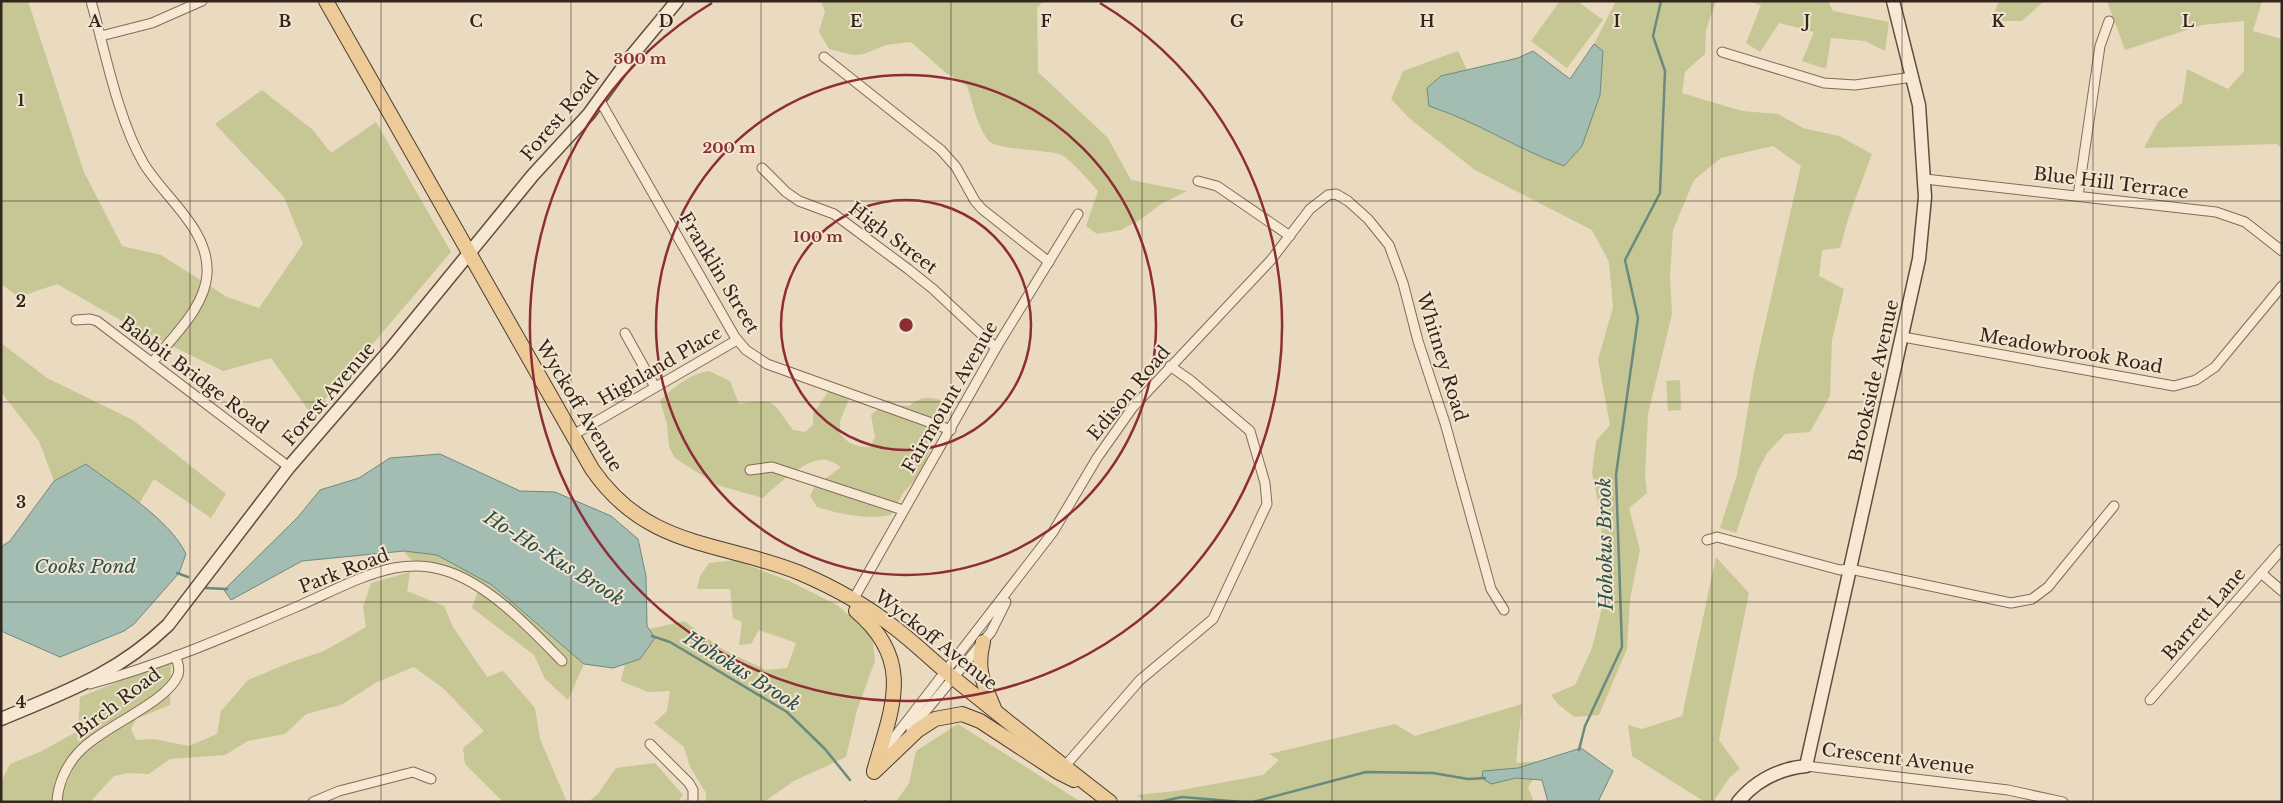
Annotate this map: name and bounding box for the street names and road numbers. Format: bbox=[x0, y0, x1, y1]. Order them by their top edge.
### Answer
street label: Forest Road bbox=[516, 67, 604, 165]
street label: Blue Hill Terrace bbox=[2032, 163, 2190, 203]
street label: High Street bbox=[844, 198, 942, 279]
street label: Franklin Street bbox=[674, 208, 764, 338]
street label: Whitney Road bbox=[1412, 289, 1472, 424]
street label: Brookside Avenue bbox=[1845, 297, 1903, 465]
street label: Babbit Bridge Road bbox=[115, 312, 273, 438]
street label: Fairmount Avenue bbox=[898, 317, 1002, 477]
street label: Highland Place bbox=[594, 322, 726, 410]
street label: Meadowbrook Road bbox=[1978, 324, 2164, 378]
street label: Wyckoff Avenue bbox=[531, 335, 627, 476]
street label: Forest Avenue bbox=[278, 338, 380, 450]
street label: Edison Road bbox=[1083, 341, 1175, 445]
street label: Park Road bbox=[296, 544, 392, 598]
street label: Barrett Lane bbox=[2158, 563, 2250, 665]
street label: Wyckoff Avenue bbox=[869, 585, 1002, 695]
street label: Birch Road bbox=[69, 663, 165, 743]
street label: Crescent Avenue bbox=[1820, 739, 1976, 779]

